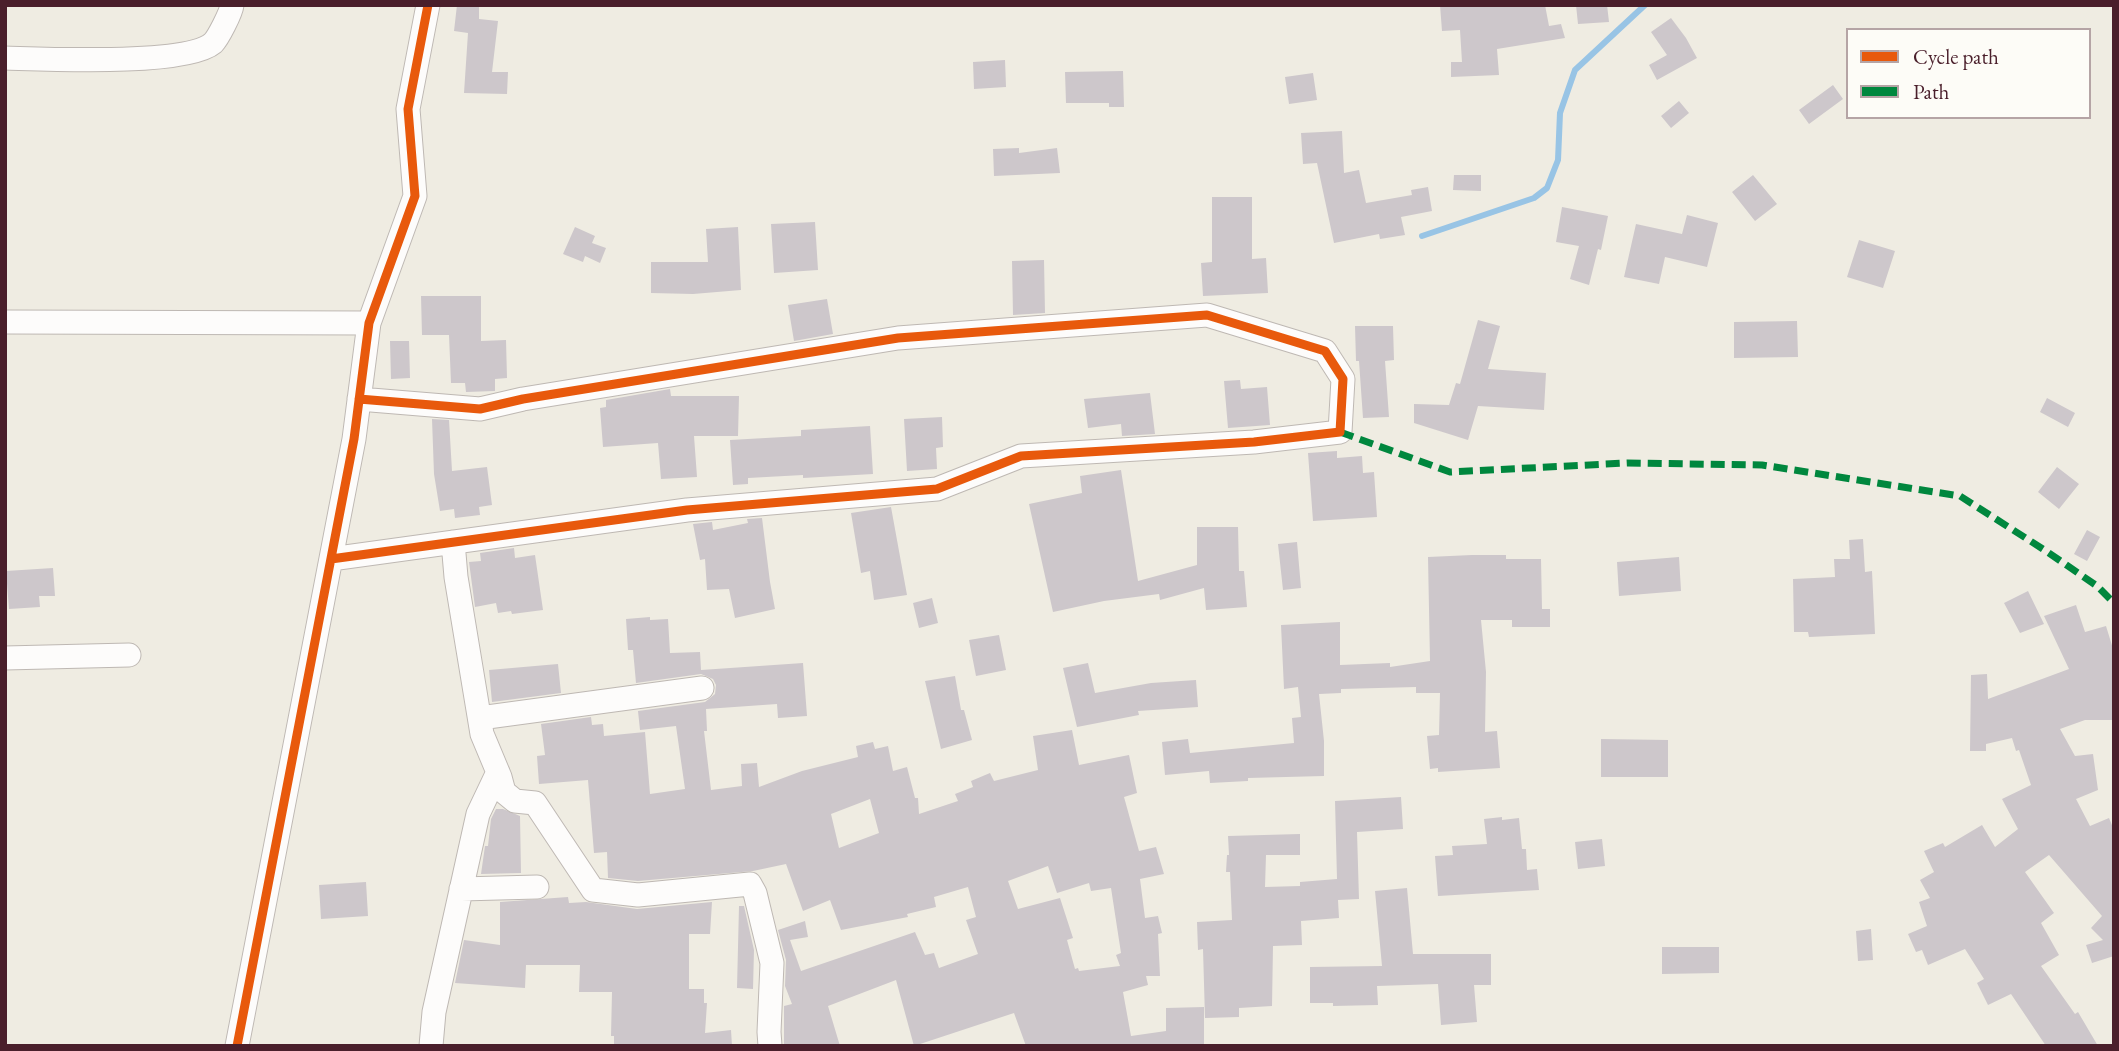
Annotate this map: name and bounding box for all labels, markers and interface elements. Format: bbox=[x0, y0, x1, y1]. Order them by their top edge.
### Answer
legend bbox=[1846, 28, 2091, 119]
text: Cycle path bbox=[1913, 43, 1999, 70]
text: Path bbox=[1913, 78, 1949, 105]

